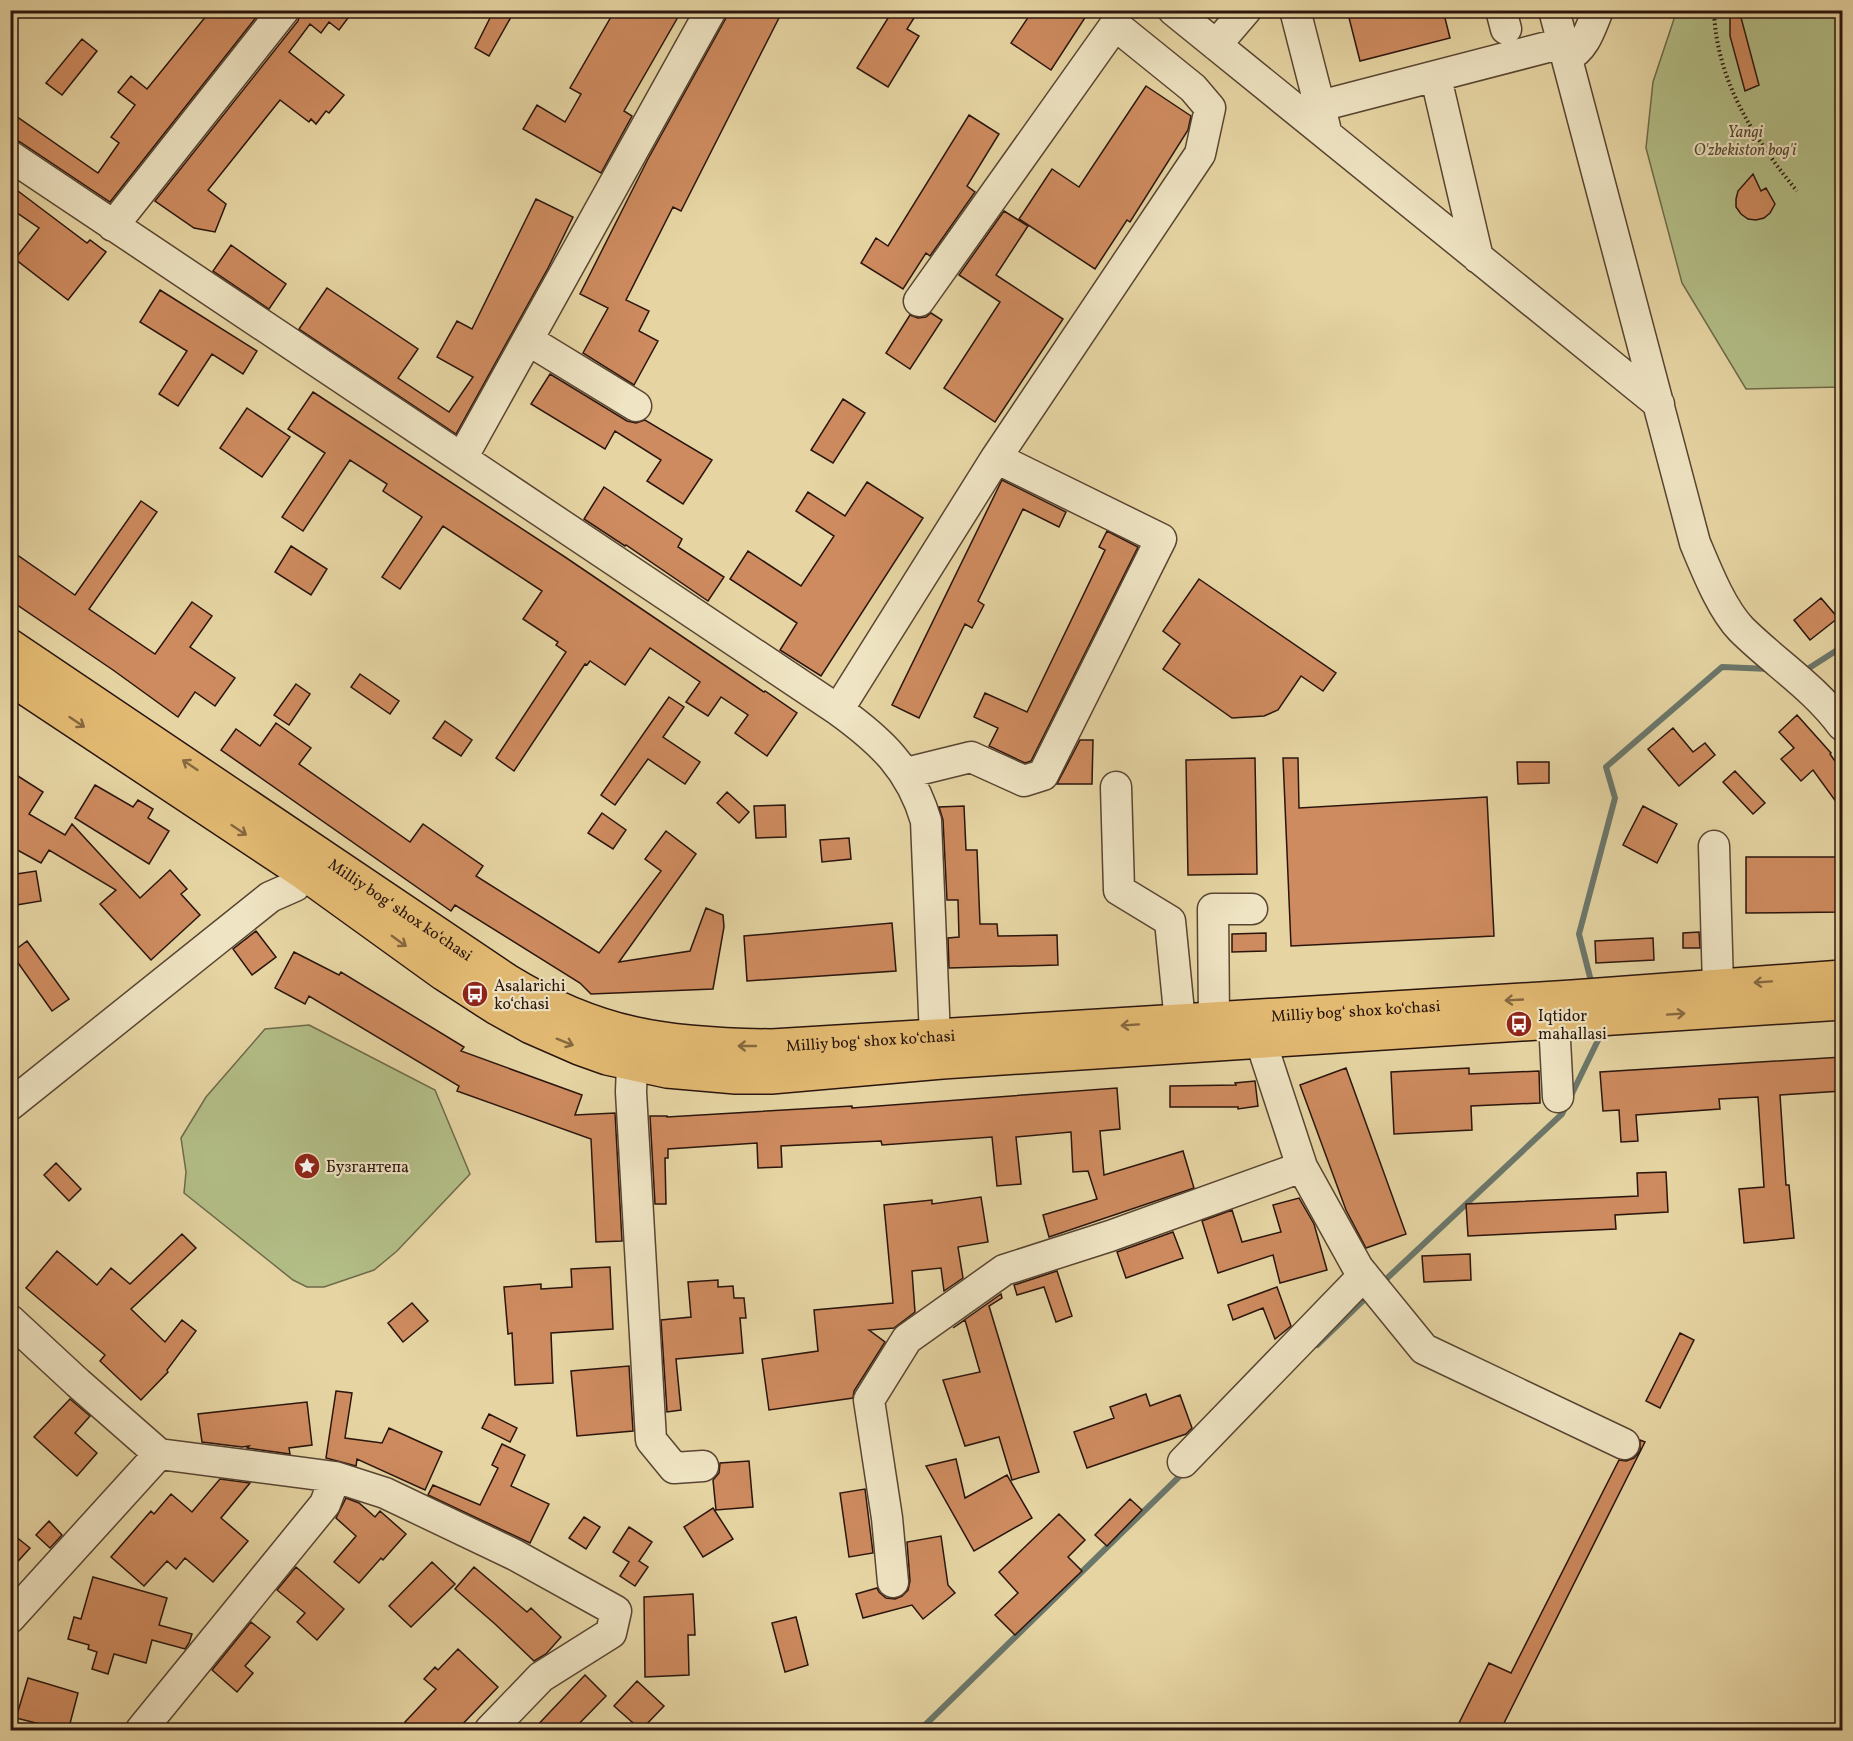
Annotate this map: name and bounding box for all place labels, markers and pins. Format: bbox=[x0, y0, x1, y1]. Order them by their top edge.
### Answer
place label: Asalarichi koʻchasi bbox=[494, 976, 566, 1016]
bus stop icon: Asalarichi koʻchasi bbox=[460, 979, 490, 1009]
place label: Iqtidor mahallasi bbox=[1538, 1006, 1607, 1046]
bus stop icon: Iqtidor mahallasi bbox=[1504, 1009, 1534, 1039]
place icon: Бузгантепа bbox=[292, 1151, 322, 1181]
place label: Бузгантепа bbox=[326, 1157, 409, 1179]

